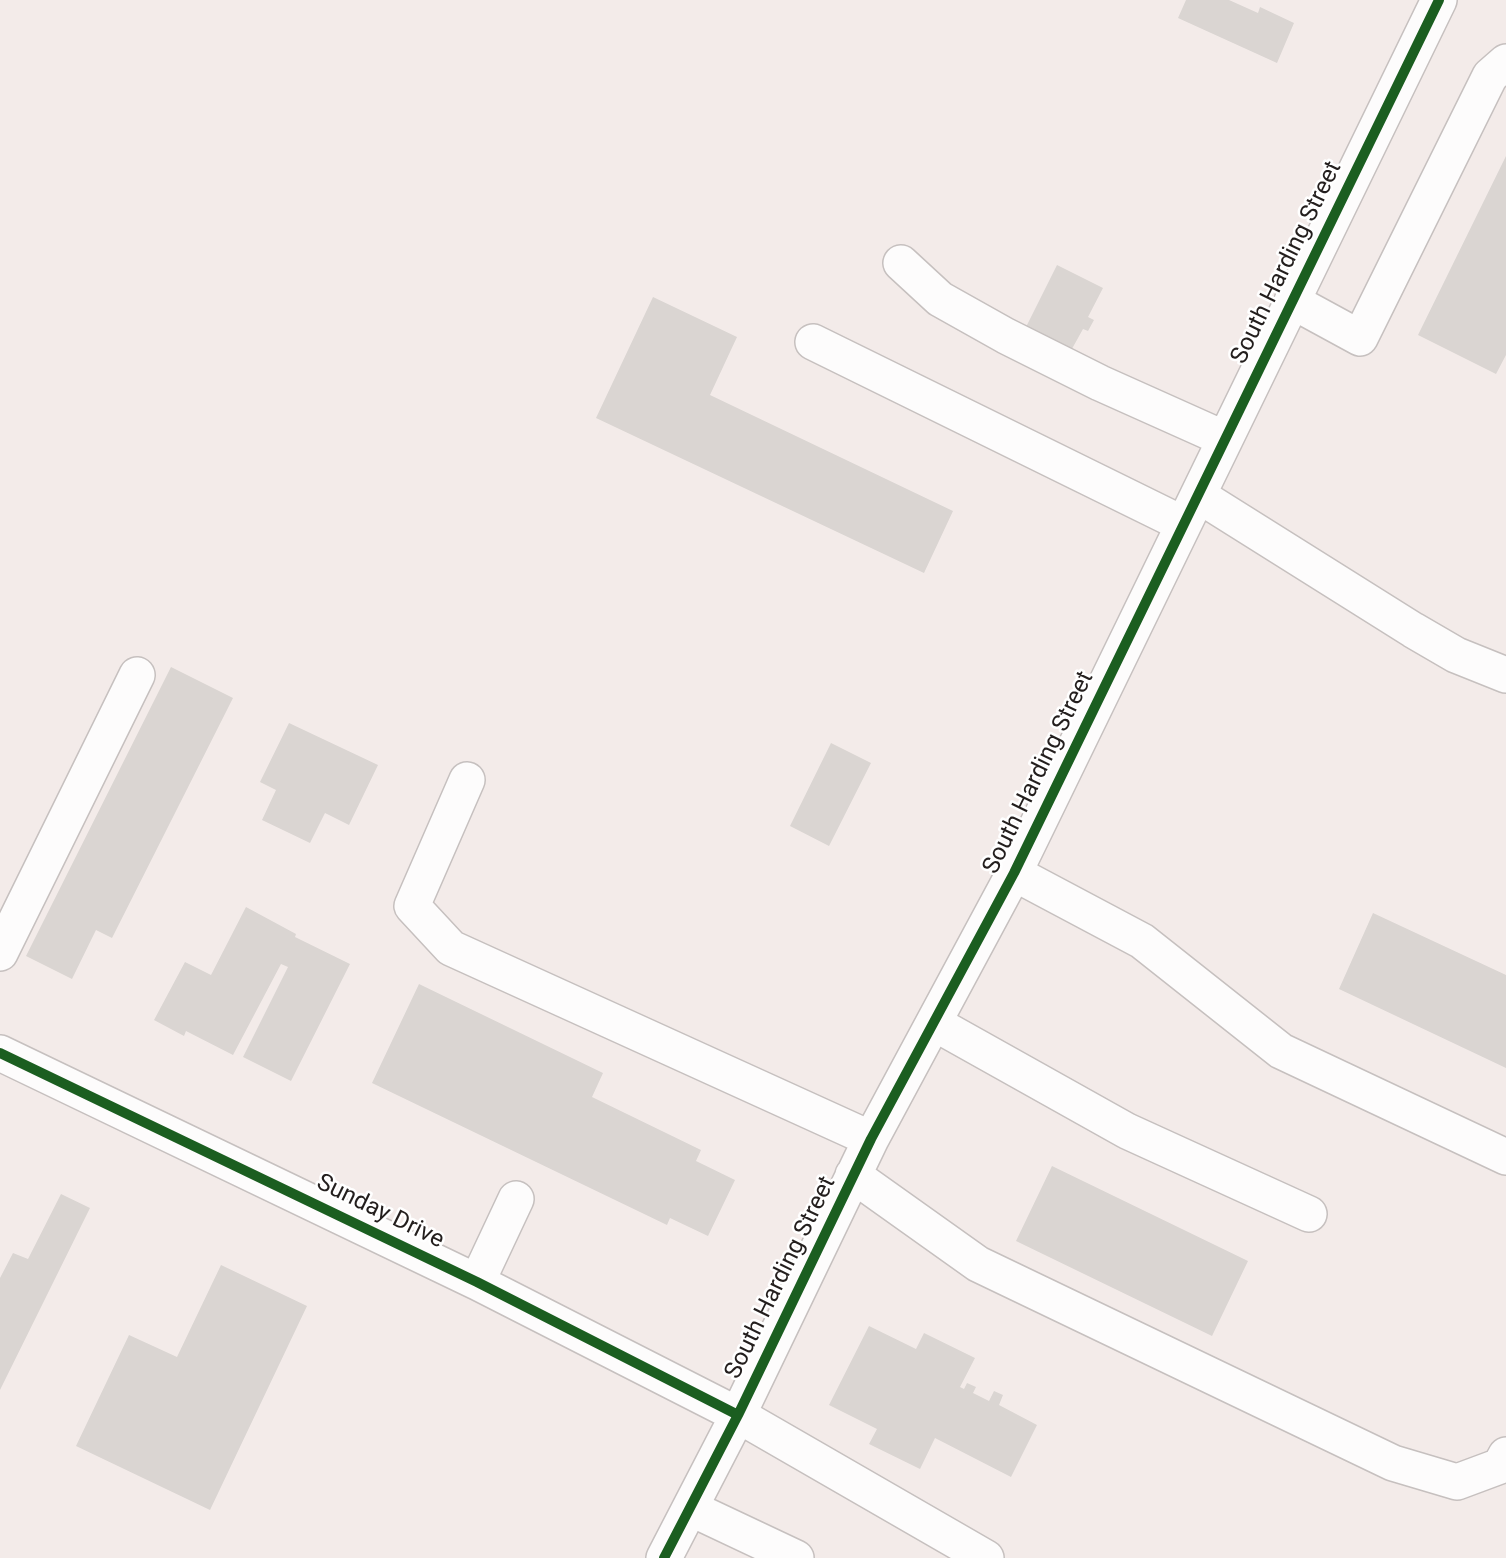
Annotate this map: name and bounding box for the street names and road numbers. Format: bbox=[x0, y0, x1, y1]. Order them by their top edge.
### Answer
street label: South Harding Street bbox=[1225, 157, 1349, 369]
street label: South Harding Street bbox=[977, 667, 1101, 879]
street label: Sunday Drive bbox=[312, 1169, 448, 1255]
street label: South Harding Street bbox=[719, 1172, 843, 1384]

